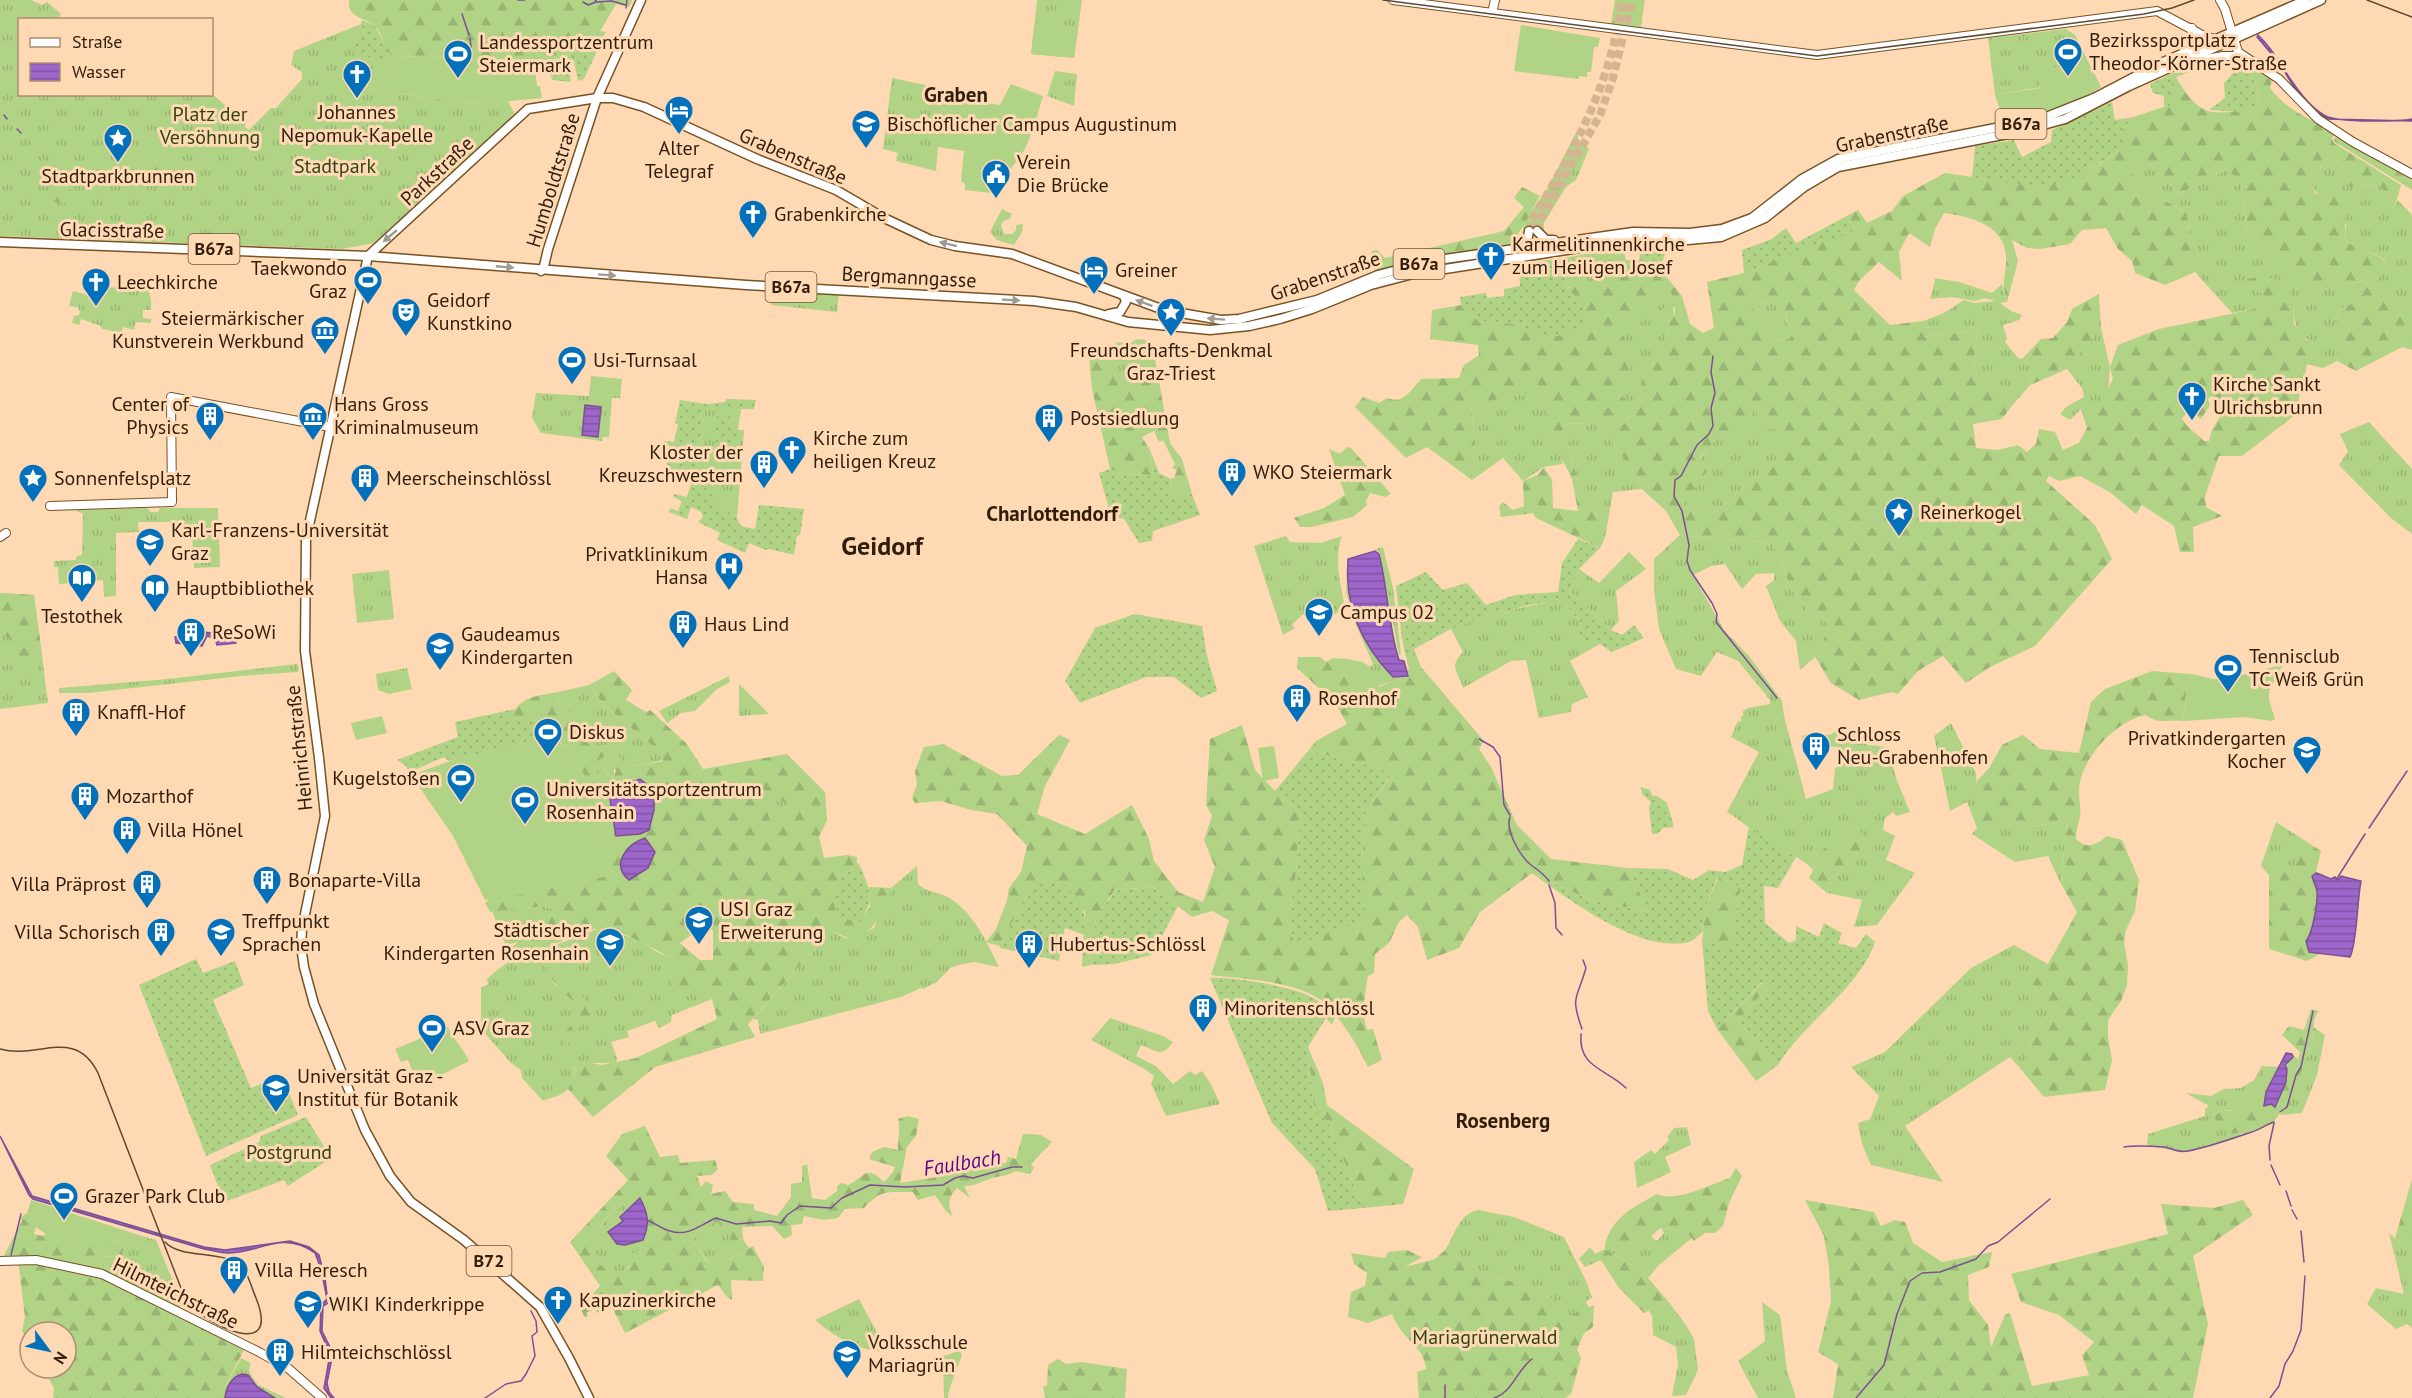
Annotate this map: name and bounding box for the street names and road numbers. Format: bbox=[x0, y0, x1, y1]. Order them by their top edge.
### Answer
street label: Grabenstraße bbox=[1833, 109, 1951, 159]
road number: B67a bbox=[1996, 109, 2046, 139]
street label: Humboldtstraße bbox=[520, 110, 586, 250]
street label: Grabenstraße bbox=[735, 122, 851, 190]
street label: Parkstraße bbox=[395, 131, 479, 211]
street label: Glacisstraße bbox=[59, 216, 165, 244]
road number: B67a bbox=[188, 234, 240, 264]
street label: Grabenstraße bbox=[1267, 245, 1383, 307]
road number: B67a bbox=[1394, 249, 1444, 279]
street label: Bergmanngasse bbox=[841, 260, 977, 294]
road number: B67a bbox=[766, 272, 816, 302]
street label: Heinrichstraße bbox=[279, 684, 319, 812]
road number: B72 bbox=[466, 1246, 512, 1276]
street label: Hilmteichstraße bbox=[109, 1251, 243, 1335]

